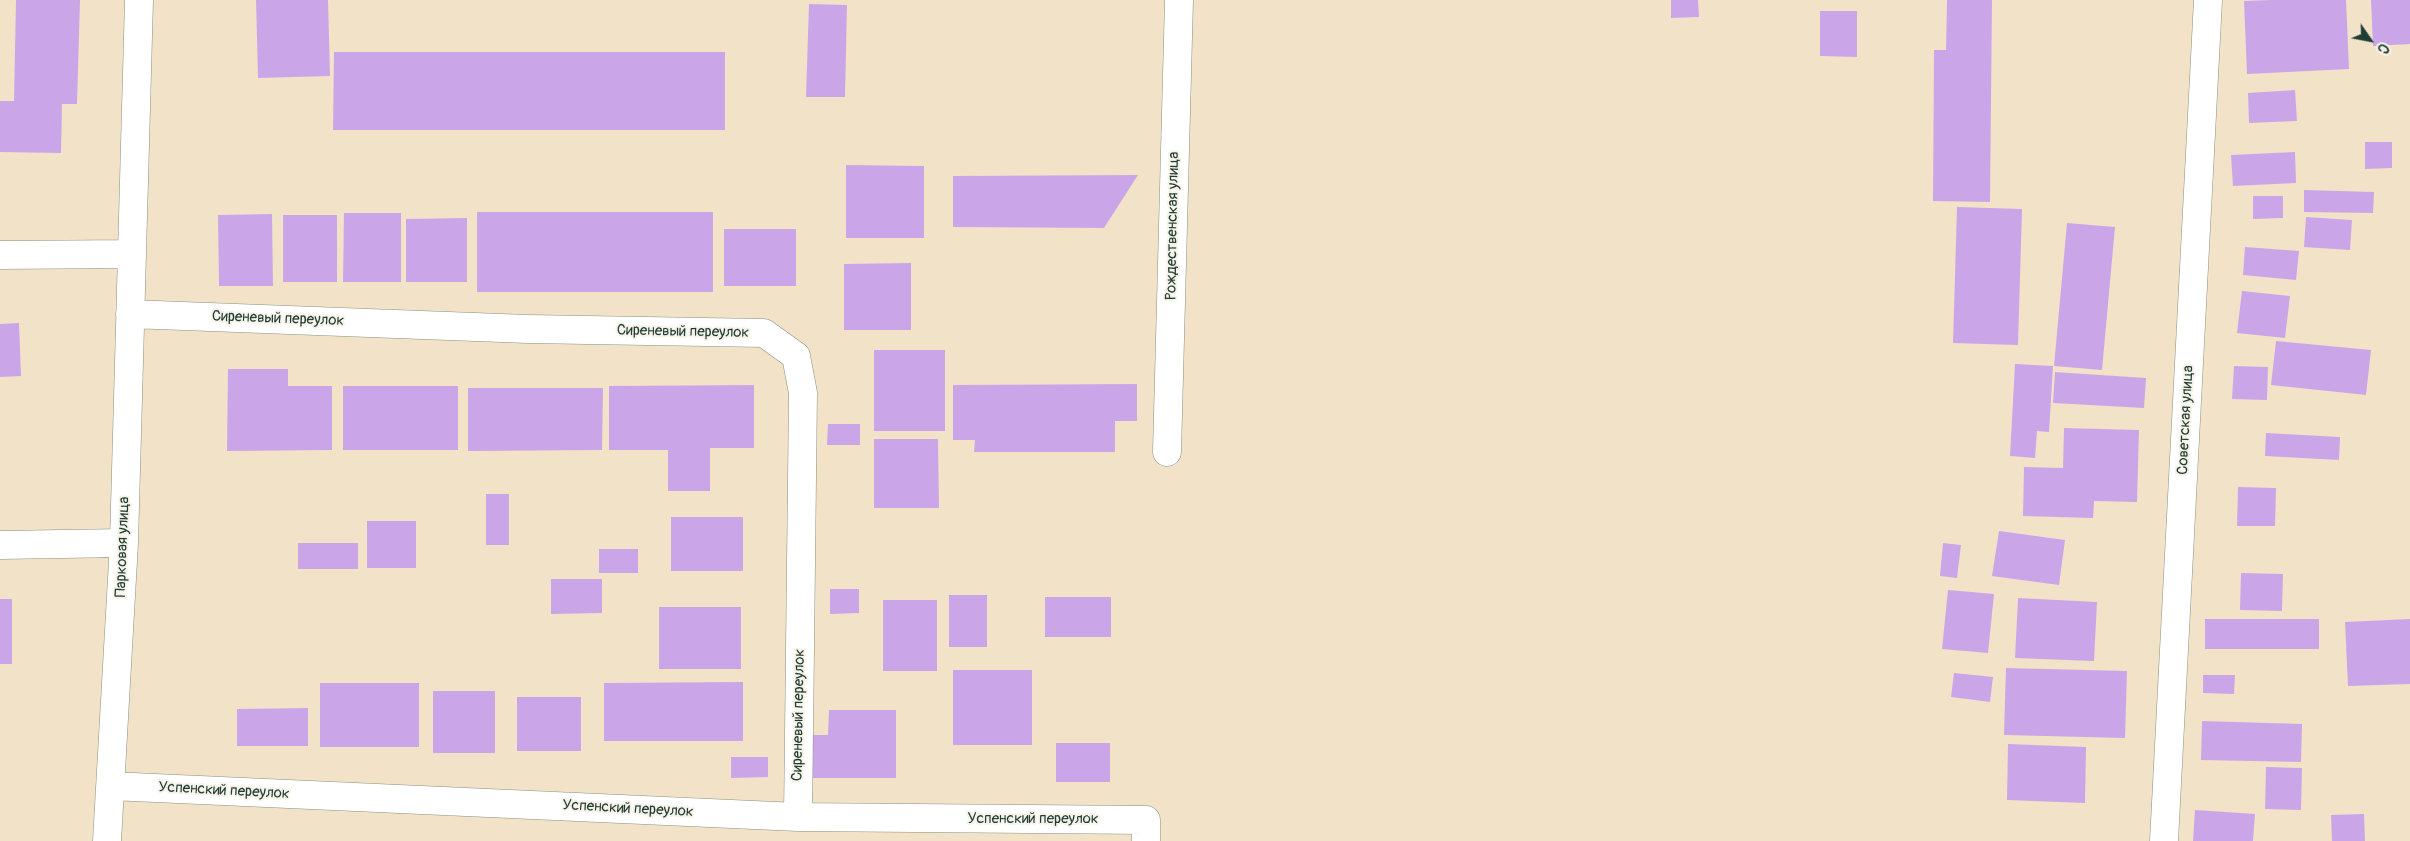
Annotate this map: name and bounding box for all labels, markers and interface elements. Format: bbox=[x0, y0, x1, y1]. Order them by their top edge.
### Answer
north arrow bbox=[2345, 15, 2395, 65]
text: С bbox=[2374, 40, 2392, 57]
street label: Рождественская улица bbox=[1163, 152, 1183, 300]
street label: Сиреневый переулок bbox=[212, 308, 344, 330]
street label: Сиреневый переулок bbox=[617, 322, 749, 342]
street label: Советская улица bbox=[2174, 365, 2198, 475]
street label: Парковая улица bbox=[112, 496, 134, 598]
street label: Сиреневый переулок bbox=[789, 649, 809, 781]
street label: Успенский переулок bbox=[158, 779, 290, 803]
street label: Успенский переулок bbox=[562, 797, 694, 821]
street label: Успенский переулок bbox=[967, 810, 1099, 828]

